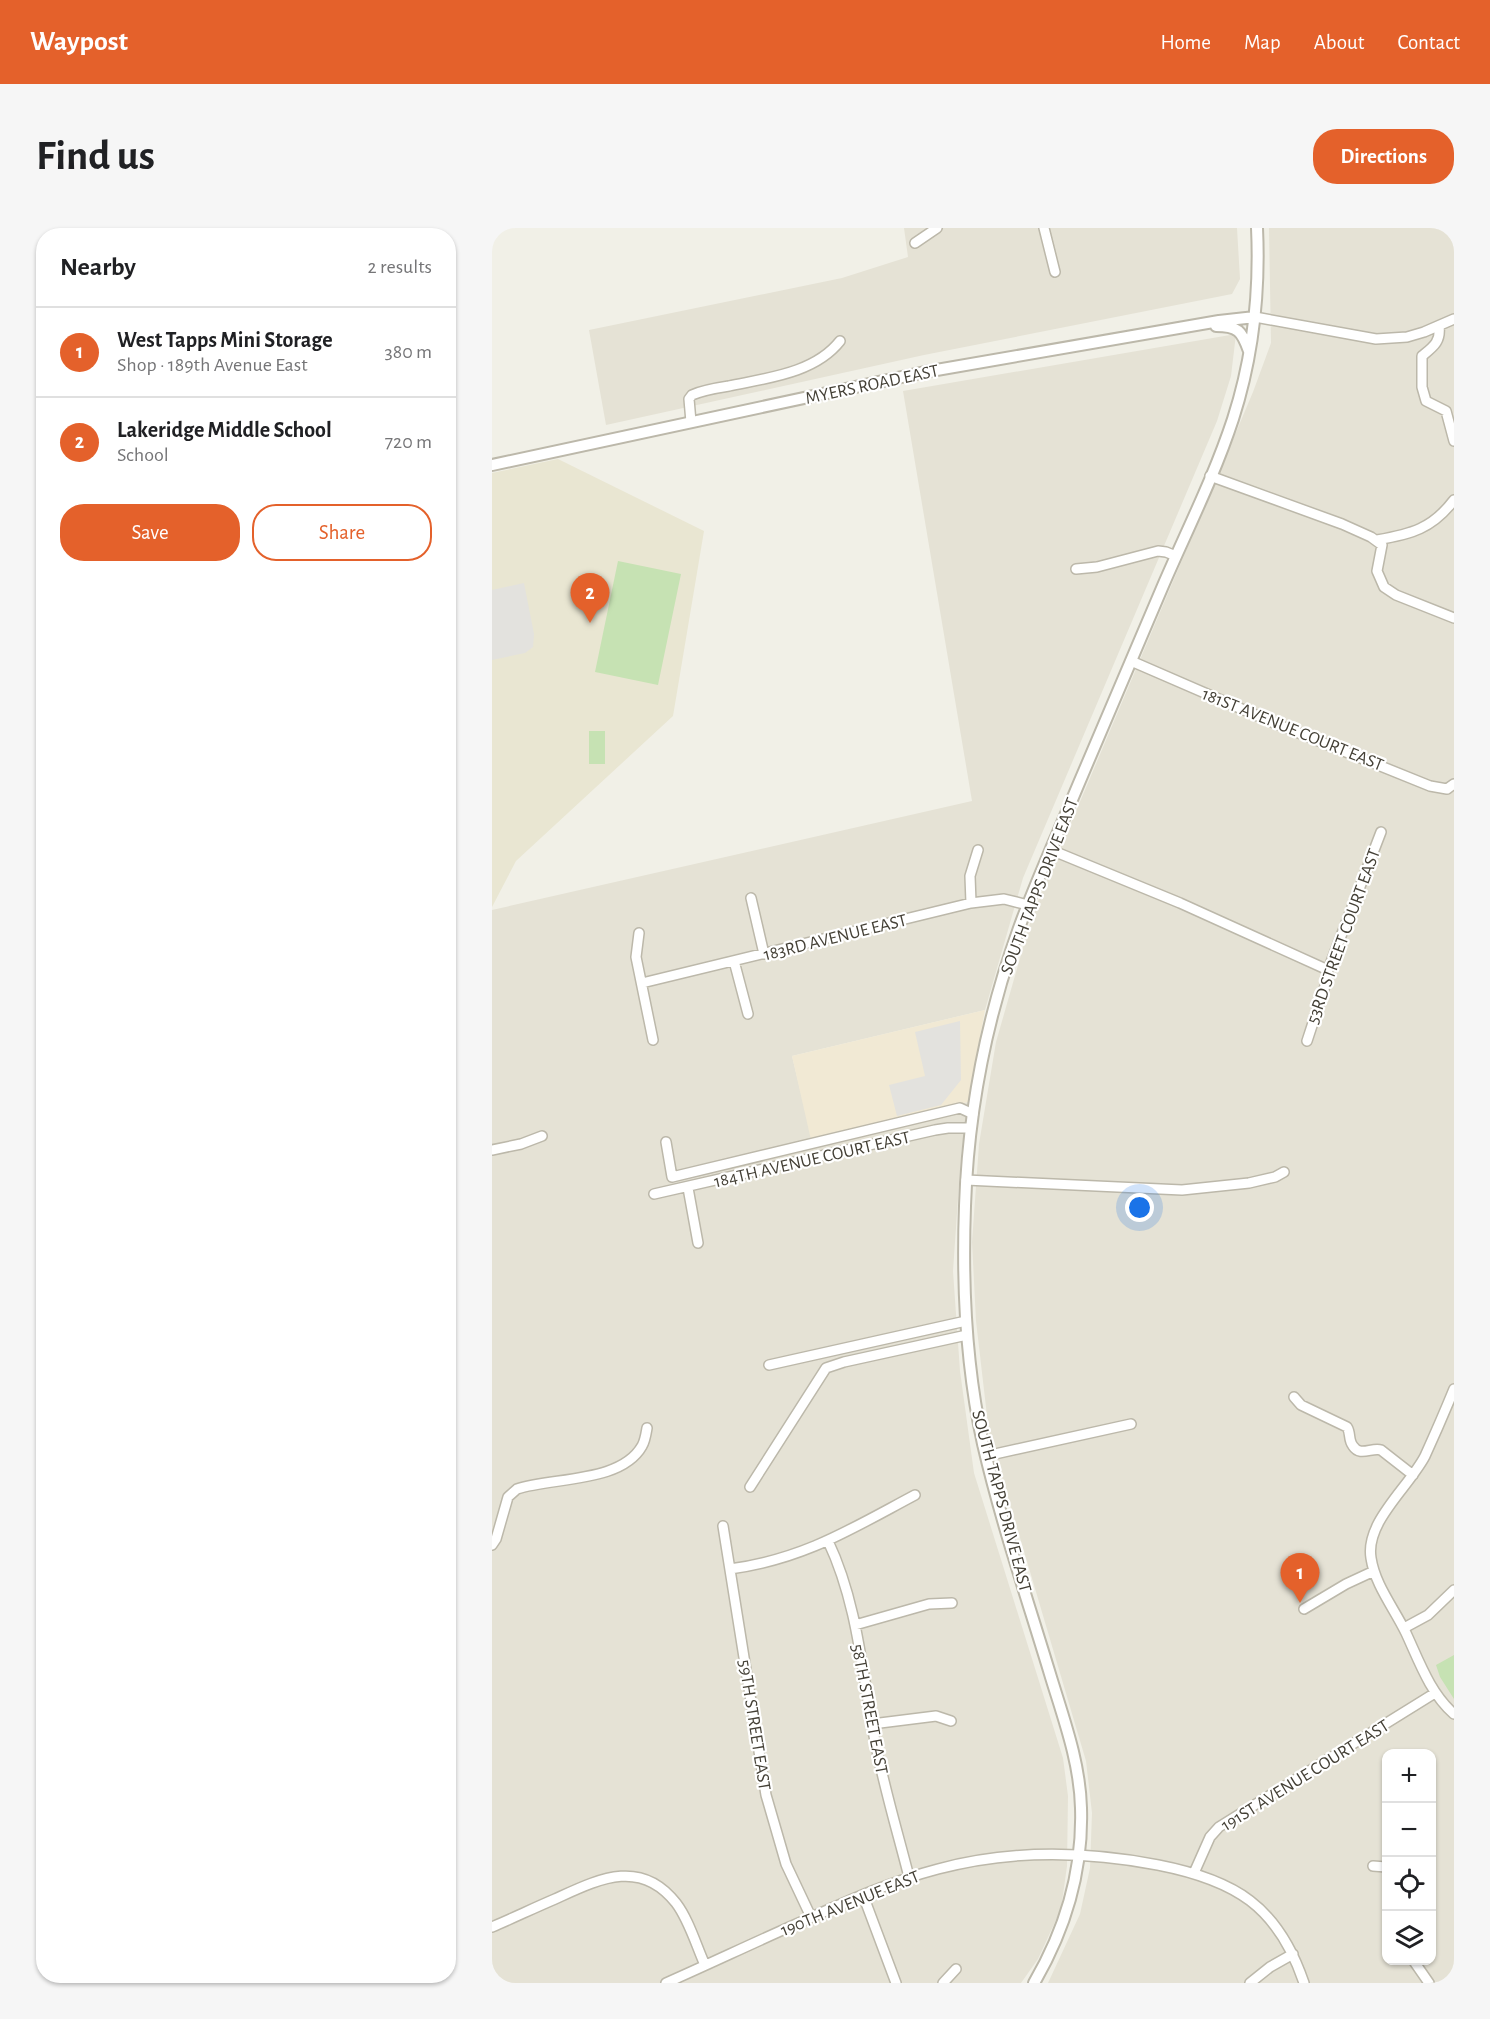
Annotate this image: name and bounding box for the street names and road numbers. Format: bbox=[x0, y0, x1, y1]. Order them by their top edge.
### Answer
street label: MYERS ROAD EAST bbox=[804, 362, 941, 408]
street label: 181ST AVENUE COURT EAST bbox=[1199, 685, 1386, 775]
street label: SOUTH TAPPS DRIVE EAST bbox=[998, 795, 1082, 977]
street label: 53RD STREET COURT EAST bbox=[1304, 846, 1384, 1026]
street label: 183RD AVENUE EAST bbox=[762, 911, 909, 964]
street label: 184TH AVENUE COURT EAST bbox=[712, 1129, 912, 1191]
street label: SOUTH TAPPS DRIVE EAST bbox=[968, 1408, 1034, 1594]
street label: 58TH STREET EAST bbox=[848, 1642, 891, 1776]
street label: 59TH STREET EAST bbox=[735, 1658, 773, 1792]
street label: 191ST AVENUE COURT EAST bbox=[1218, 1717, 1393, 1835]
street label: 190TH AVENUE EAST bbox=[778, 1868, 923, 1940]

